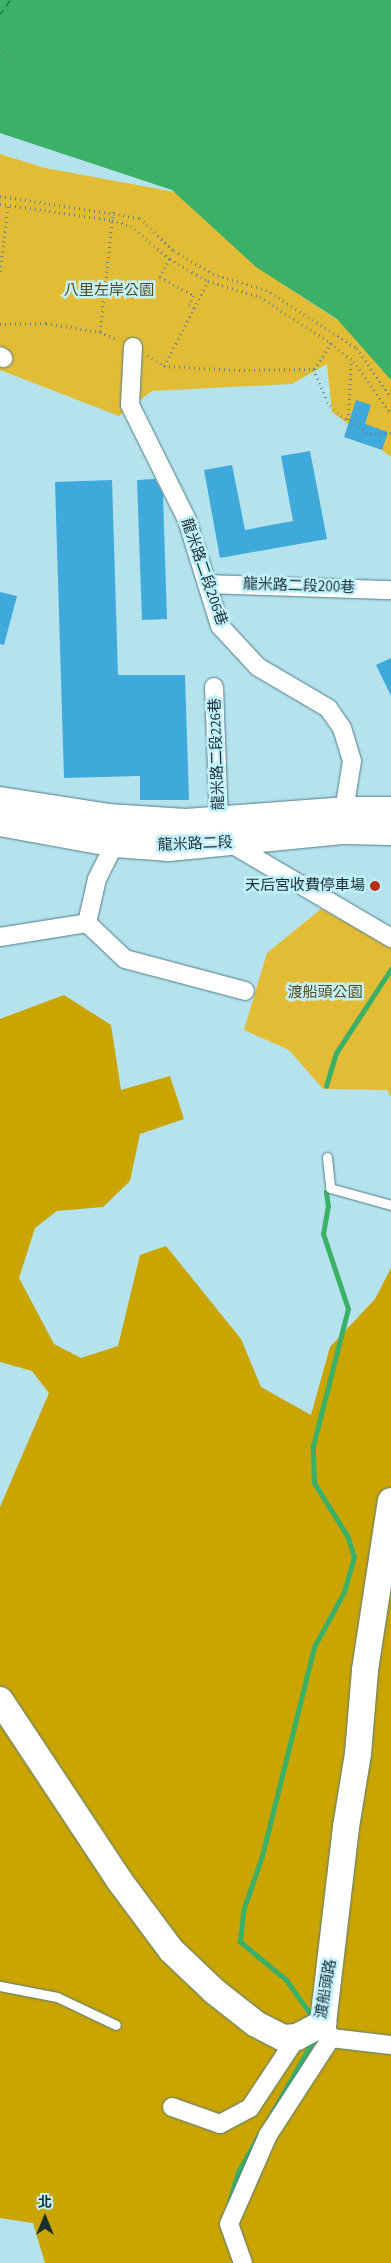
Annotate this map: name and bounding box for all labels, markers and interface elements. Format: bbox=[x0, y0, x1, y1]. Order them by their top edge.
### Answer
park label: 八里左岸公園 bbox=[64, 282, 154, 300]
street label: 龍米路二段206巷 bbox=[177, 516, 231, 628]
street label: 龍米路二段200巷 bbox=[243, 575, 355, 597]
street label: 龍米路二段226巷 bbox=[206, 698, 228, 810]
street label: 龍米路二段 bbox=[157, 834, 233, 854]
place label: 天后宮收費停車場 bbox=[245, 877, 365, 895]
marker: 天后宮收費停車場 bbox=[369, 880, 381, 892]
park label: 渡船頭公園 bbox=[288, 984, 362, 1002]
street label: 渡船頭路 bbox=[312, 1958, 340, 2020]
north arrow bbox=[20, 2193, 70, 2243]
text: 北 bbox=[38, 2193, 52, 2213]

